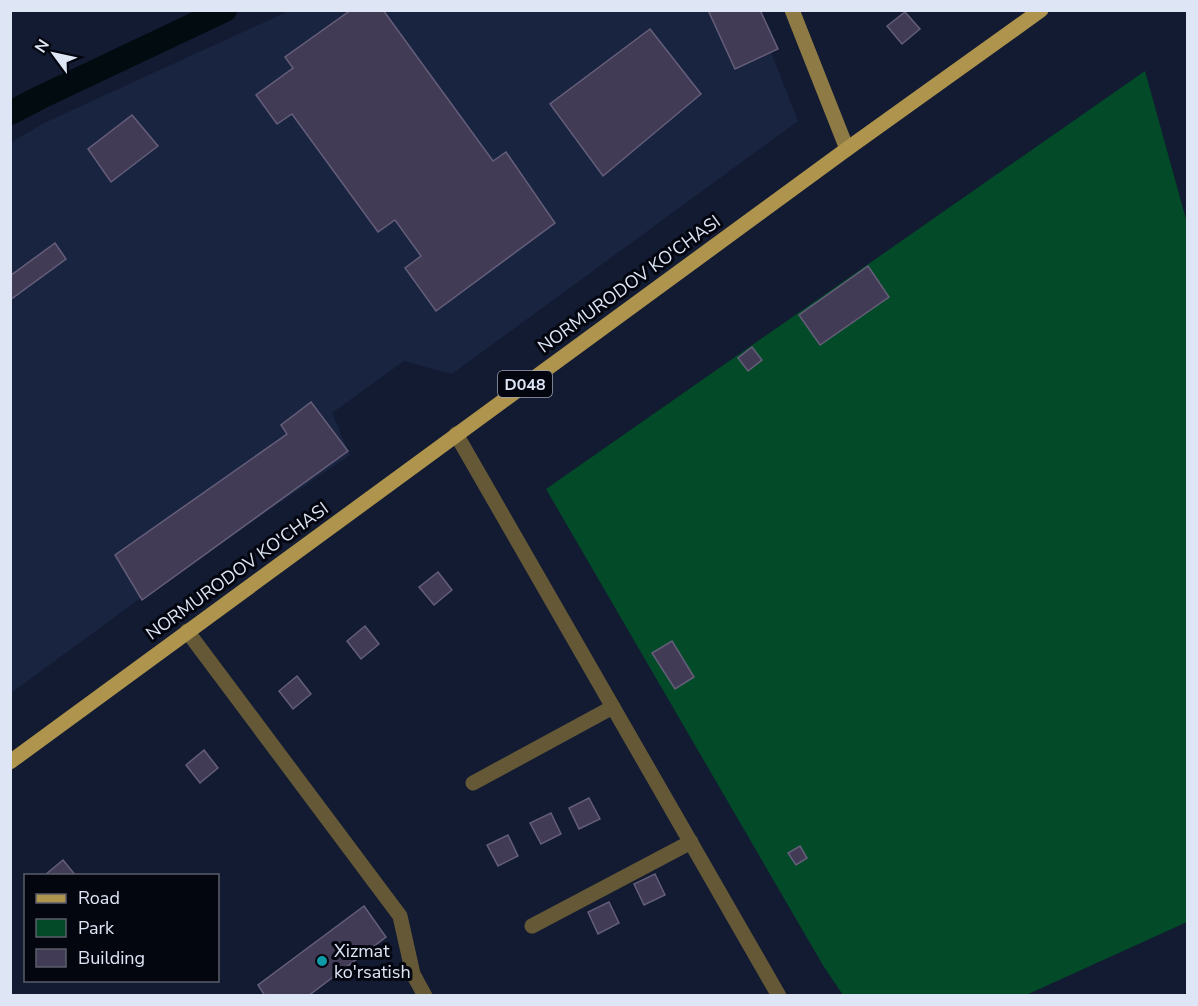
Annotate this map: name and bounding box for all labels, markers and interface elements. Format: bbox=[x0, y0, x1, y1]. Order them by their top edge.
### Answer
north arrow bbox=[24, 24, 84, 84]
text: N bbox=[30, 35, 55, 57]
street label: NORMURODOV KO'CHASI bbox=[533, 210, 725, 358]
road number: D048 bbox=[498, 371, 552, 397]
street label: NORMURODOV KO'CHASI bbox=[141, 497, 333, 645]
legend bbox=[24, 874, 219, 982]
text: Road bbox=[78, 886, 120, 910]
text: Park bbox=[78, 916, 115, 940]
place label: Xizmat ko'rsatish bbox=[334, 939, 411, 984]
text: Building bbox=[78, 946, 145, 970]
marker: Xizmat ko'rsatish bbox=[315, 954, 329, 968]

